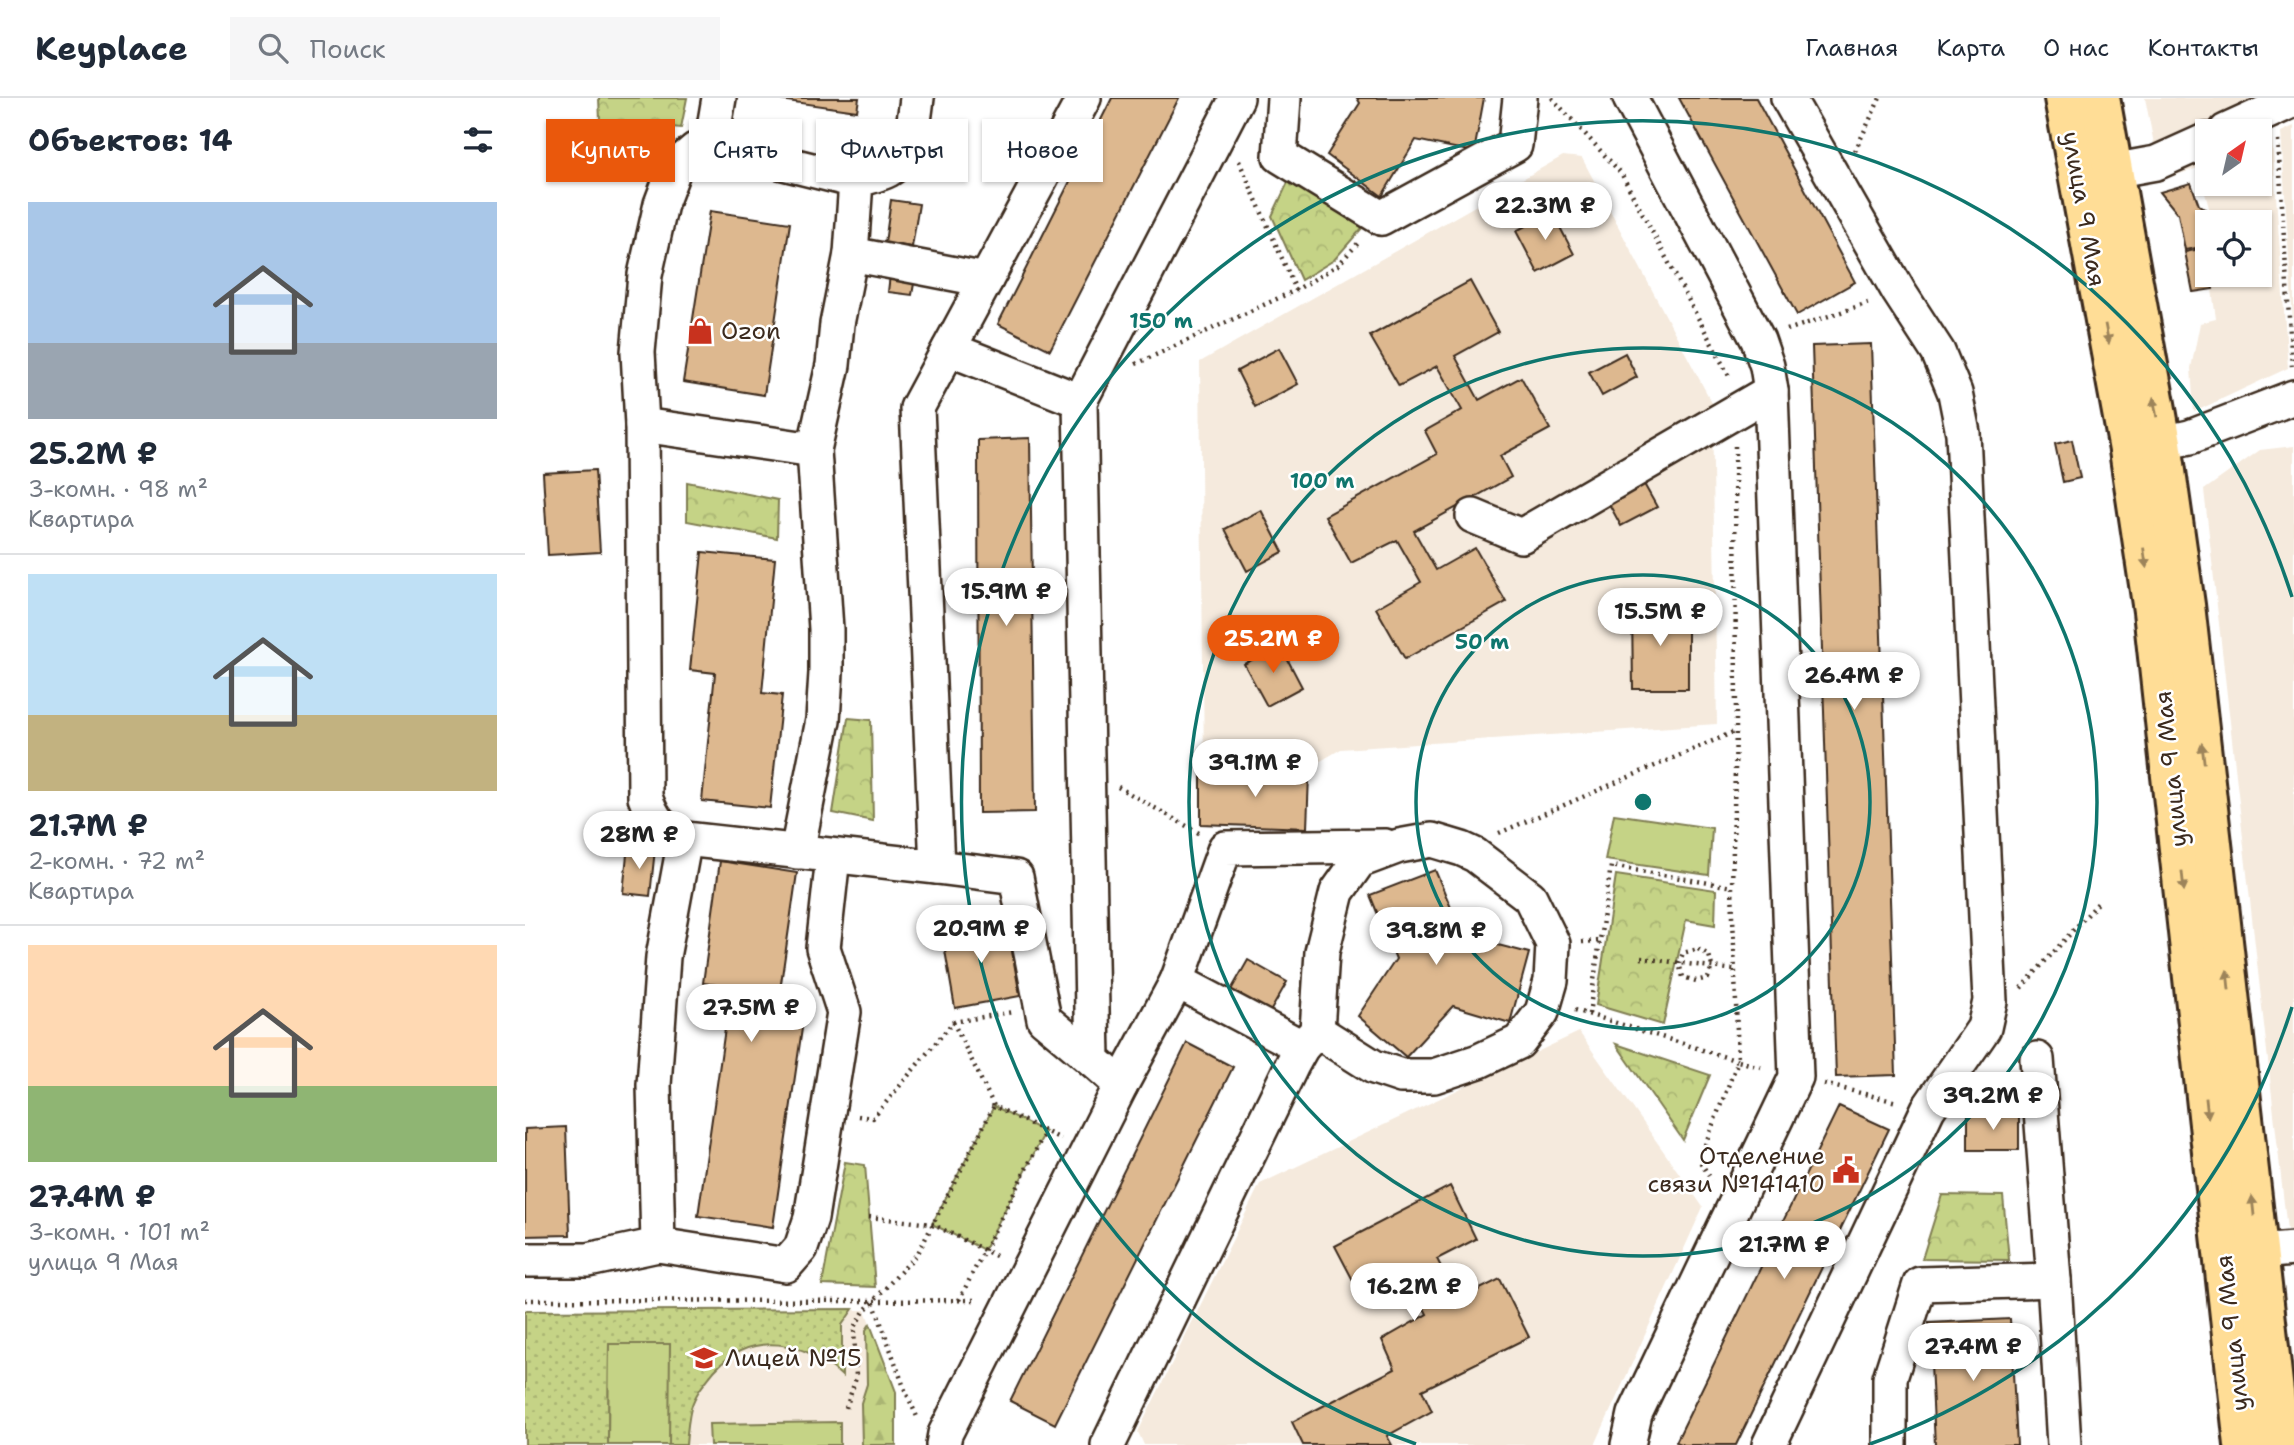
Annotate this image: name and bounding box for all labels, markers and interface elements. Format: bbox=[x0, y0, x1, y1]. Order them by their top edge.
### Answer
search box bbox=[230, 17, 720, 80]
text: Keyplace bbox=[35, 26, 188, 71]
icon: search bbox=[254, 29, 292, 67]
text: Поиск bbox=[310, 31, 386, 66]
text: Главная bbox=[1805, 32, 1898, 64]
text: Карта bbox=[1936, 32, 2005, 64]
text: О нас bbox=[2043, 32, 2109, 64]
text: Контакты bbox=[2147, 32, 2259, 64]
chip: Купить bbox=[546, 119, 675, 182]
chip: Снять bbox=[689, 119, 802, 182]
chip: Фильтры bbox=[816, 119, 968, 182]
chip: Новое bbox=[982, 119, 1103, 182]
north arrow bbox=[2195, 119, 2271, 196]
map controls bbox=[2195, 119, 2272, 287]
text: Объектов: 14 bbox=[28, 120, 233, 161]
icon: filters bbox=[459, 121, 497, 159]
street label: улица 9 Мая bbox=[2055, 129, 2113, 289]
pin: 22.3M ₽ bbox=[1480, 183, 1610, 242]
text: 22.3M ₽ bbox=[1494, 190, 1596, 220]
button: locate bbox=[2195, 210, 2272, 287]
icon: home bbox=[200, 247, 326, 373]
text: 150 m bbox=[1129, 307, 1193, 335]
place label: Ozon bbox=[721, 315, 781, 347]
shop icon: Ozon bbox=[685, 316, 715, 346]
one-way arrow bbox=[2102, 323, 2113, 345]
one-way arrow bbox=[2150, 396, 2161, 418]
text: 25.2M ₽ bbox=[28, 433, 158, 474]
text: 100 m bbox=[1290, 467, 1354, 495]
text: 3-комн. · 98 m² bbox=[28, 474, 208, 504]
text: Квартира bbox=[28, 504, 134, 534]
one-way arrow bbox=[2140, 547, 2151, 569]
pin: 15.9M ₽ bbox=[941, 568, 1071, 628]
text: 15.9M ₽ bbox=[960, 576, 1052, 606]
pin: 15.5M ₽ bbox=[1595, 588, 1725, 648]
text: 15.5M ₽ bbox=[1614, 596, 1706, 626]
pin: 25.2M ₽ bbox=[1208, 616, 1338, 675]
icon: home bbox=[200, 619, 326, 745]
text: 25.2M ₽ bbox=[1223, 623, 1323, 653]
text: 50 m bbox=[1455, 628, 1509, 656]
pin: 26.4M ₽ bbox=[1789, 652, 1919, 712]
text: 26.4M ₽ bbox=[1804, 660, 1904, 690]
street label: улица 9 Мая bbox=[2147, 689, 2195, 849]
pin: 39.1M ₽ bbox=[1190, 740, 1320, 799]
one-way arrow bbox=[2197, 742, 2208, 764]
text: 39.1M ₽ bbox=[1208, 747, 1302, 777]
centre of rings bbox=[1631, 790, 1655, 814]
text: 21.7M ₽ bbox=[28, 805, 148, 846]
pin: 28M ₽ bbox=[590, 812, 688, 871]
text: 28M ₽ bbox=[599, 819, 679, 849]
text: 2-комн. · 72 m² bbox=[28, 846, 205, 876]
one-way arrow bbox=[2178, 871, 2189, 893]
text: Квартира bbox=[28, 876, 134, 906]
pin: 20.9M ₽ bbox=[916, 906, 1046, 965]
pin: 39.8M ₽ bbox=[1371, 908, 1501, 967]
text: 20.9M ₽ bbox=[932, 913, 1030, 943]
text: 39.8M ₽ bbox=[1385, 915, 1487, 945]
one-way arrow bbox=[2222, 968, 2233, 990]
pin: 27.5M ₽ bbox=[686, 984, 816, 1044]
icon: home bbox=[200, 990, 326, 1116]
text: 27.5M ₽ bbox=[702, 992, 800, 1022]
pin: 39.2M ₽ bbox=[1928, 1072, 2058, 1132]
text: 39.2M ₽ bbox=[1942, 1080, 2044, 1110]
one-way arrow bbox=[2202, 1097, 2213, 1119]
place label: Отделение связи №141410 bbox=[1648, 1140, 1825, 1200]
public building icon: Отделение связи №141410 bbox=[1831, 1155, 1861, 1185]
text: 27.4M ₽ bbox=[28, 1176, 156, 1217]
one-way arrow bbox=[2248, 1194, 2259, 1216]
text: 3-комн. · 101 m² bbox=[28, 1217, 210, 1247]
pin: 21.7M ₽ bbox=[1719, 1222, 1849, 1281]
text: 21.7M ₽ bbox=[1738, 1229, 1830, 1259]
text: улица 9 Мая bbox=[28, 1247, 179, 1277]
street label: улица 9 Мая bbox=[2208, 1253, 2256, 1413]
pin: 16.2M ₽ bbox=[1349, 1264, 1479, 1323]
text: 16.2M ₽ bbox=[1366, 1271, 1462, 1301]
pin: 27.4M ₽ bbox=[1908, 1324, 2038, 1383]
text: 27.4M ₽ bbox=[1924, 1331, 2022, 1361]
place label: Лицей №15 bbox=[725, 1342, 862, 1374]
school or university icon: Лицей №15 bbox=[689, 1343, 719, 1373]

